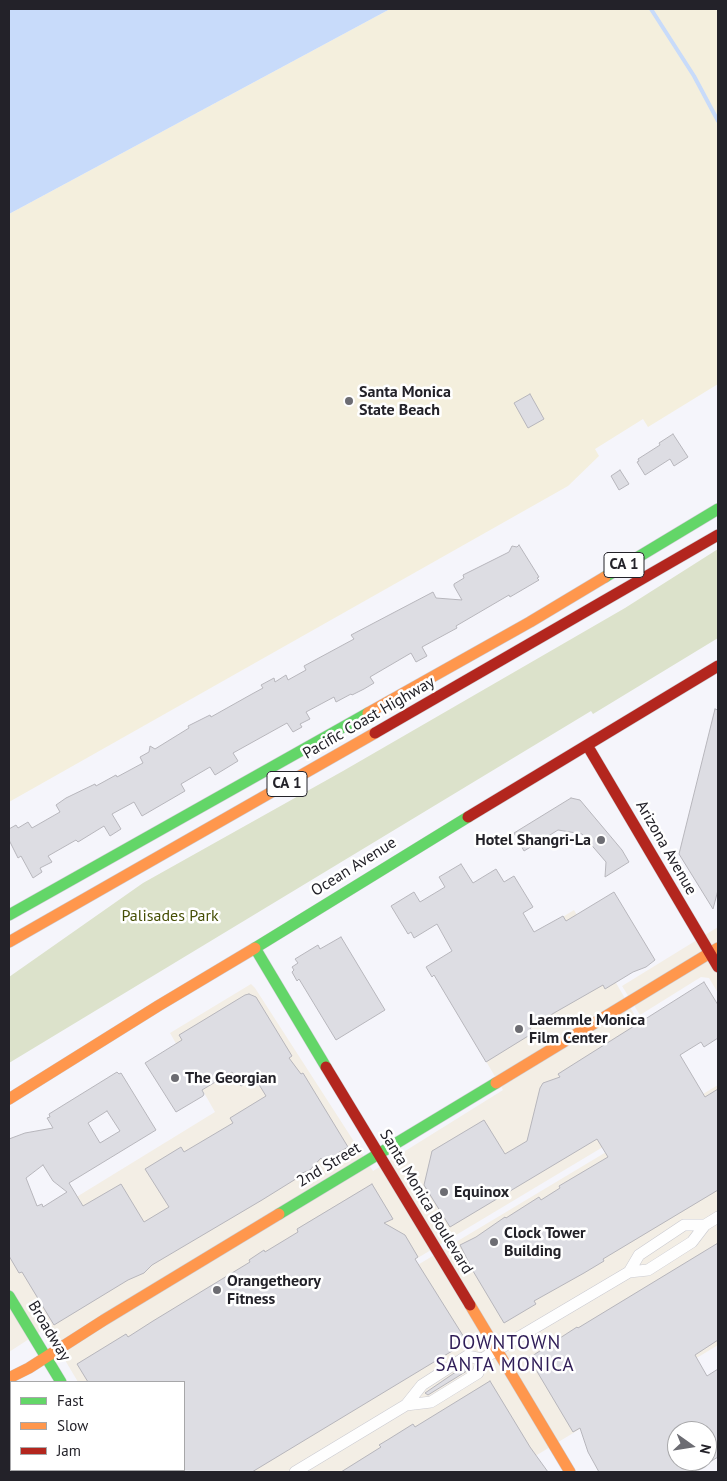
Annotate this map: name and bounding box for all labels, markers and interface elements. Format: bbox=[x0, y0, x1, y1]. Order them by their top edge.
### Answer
place label: Santa Monica State Beach bbox=[359, 382, 451, 420]
marker: Santa Monica State Beach bbox=[343, 395, 355, 407]
road number: CA 1 bbox=[604, 552, 644, 578]
street label: Pacific Coast Highway bbox=[300, 672, 438, 764]
road number: CA 1 bbox=[267, 772, 307, 796]
street label: Arizona Avenue bbox=[631, 798, 701, 898]
place label: Hotel Shangri-La bbox=[475, 830, 591, 850]
street label: Ocean Avenue bbox=[308, 833, 400, 901]
marker: Hotel Shangri-La bbox=[595, 834, 607, 846]
park label: Palisades Park bbox=[121, 906, 219, 926]
place label: Laemmle Monica Film Center bbox=[529, 1010, 645, 1048]
marker: Laemmle Monica Film Center bbox=[513, 1023, 525, 1035]
place label: The Georgian bbox=[185, 1068, 277, 1088]
marker: The Georgian bbox=[169, 1072, 181, 1084]
street label: Santa Monica Boulevard bbox=[375, 1126, 477, 1278]
street label: 2nd Street bbox=[294, 1138, 364, 1192]
place label: Equinox bbox=[454, 1182, 509, 1202]
marker: Equinox bbox=[438, 1186, 450, 1198]
place label: Clock Tower Building bbox=[504, 1223, 586, 1261]
marker: Clock Tower Building bbox=[488, 1236, 500, 1248]
place label: Orangetheory Fitness bbox=[227, 1271, 321, 1309]
marker: Orangetheory Fitness bbox=[211, 1284, 223, 1296]
street label: Broadway bbox=[24, 1297, 74, 1365]
district label: DOWNTOWN SANTA MONICA bbox=[434, 1333, 576, 1377]
legend bbox=[10, 1381, 185, 1471]
text: Fast bbox=[57, 1391, 84, 1410]
text: Slow bbox=[57, 1416, 88, 1435]
north arrow bbox=[667, 1421, 717, 1471]
text: Jam bbox=[57, 1441, 81, 1460]
text: N bbox=[696, 1443, 715, 1456]

